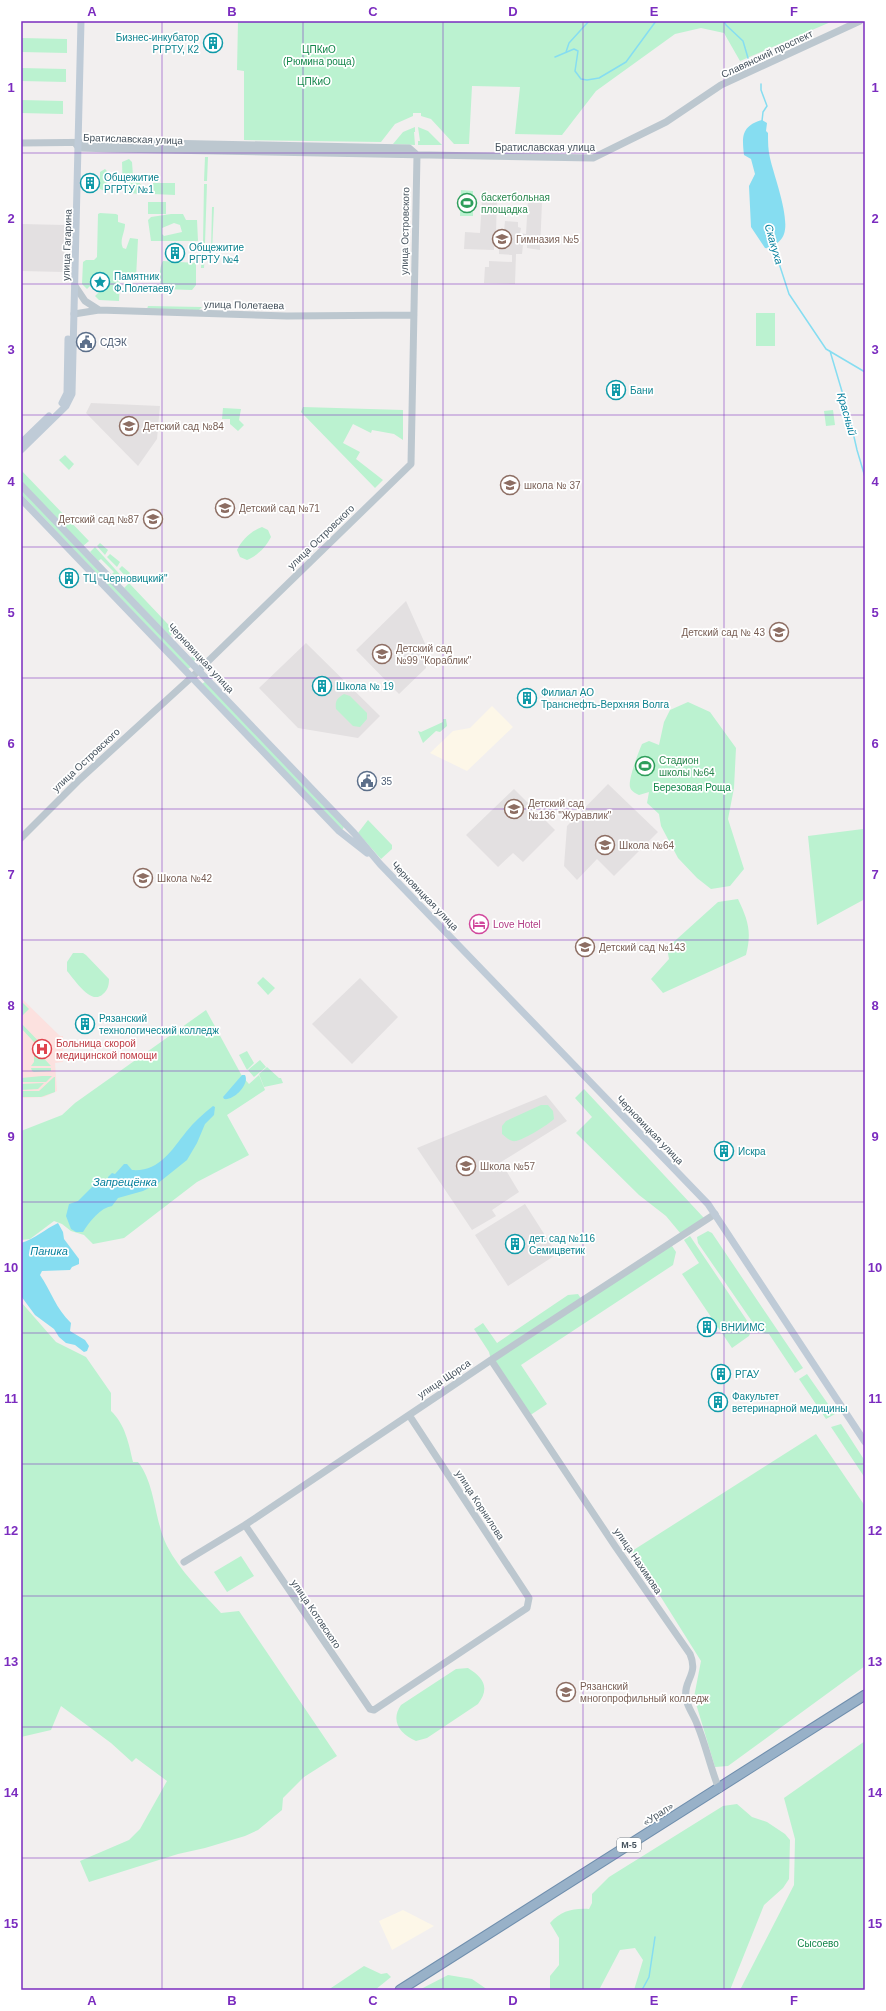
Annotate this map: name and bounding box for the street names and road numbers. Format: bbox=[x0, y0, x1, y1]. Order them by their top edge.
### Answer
street label: Славянский проспект bbox=[720, 28, 815, 80]
street label: Братиславская улица bbox=[83, 132, 184, 146]
street label: Братиславская улица bbox=[495, 142, 595, 153]
street label: улица Островского bbox=[399, 186, 411, 275]
street label: улица Гагарина bbox=[60, 208, 74, 281]
street label: улица Полетаева bbox=[204, 299, 285, 311]
street label: улица Островского bbox=[286, 502, 357, 572]
street label: Черновицкая улица bbox=[166, 621, 236, 695]
street label: улица Островского bbox=[50, 726, 122, 794]
street label: Черновицкая улица bbox=[389, 859, 461, 933]
street label: Черновицкая улица bbox=[614, 1093, 686, 1167]
street label: улица Щорса bbox=[416, 1357, 473, 1401]
street label: улица Корнилова bbox=[453, 1468, 507, 1542]
street label: улица Нахимова bbox=[612, 1526, 664, 1596]
street label: улица Котовского bbox=[289, 1577, 343, 1651]
street label: «Урал» bbox=[641, 1800, 676, 1828]
road number: М-5 bbox=[617, 1838, 641, 1852]

